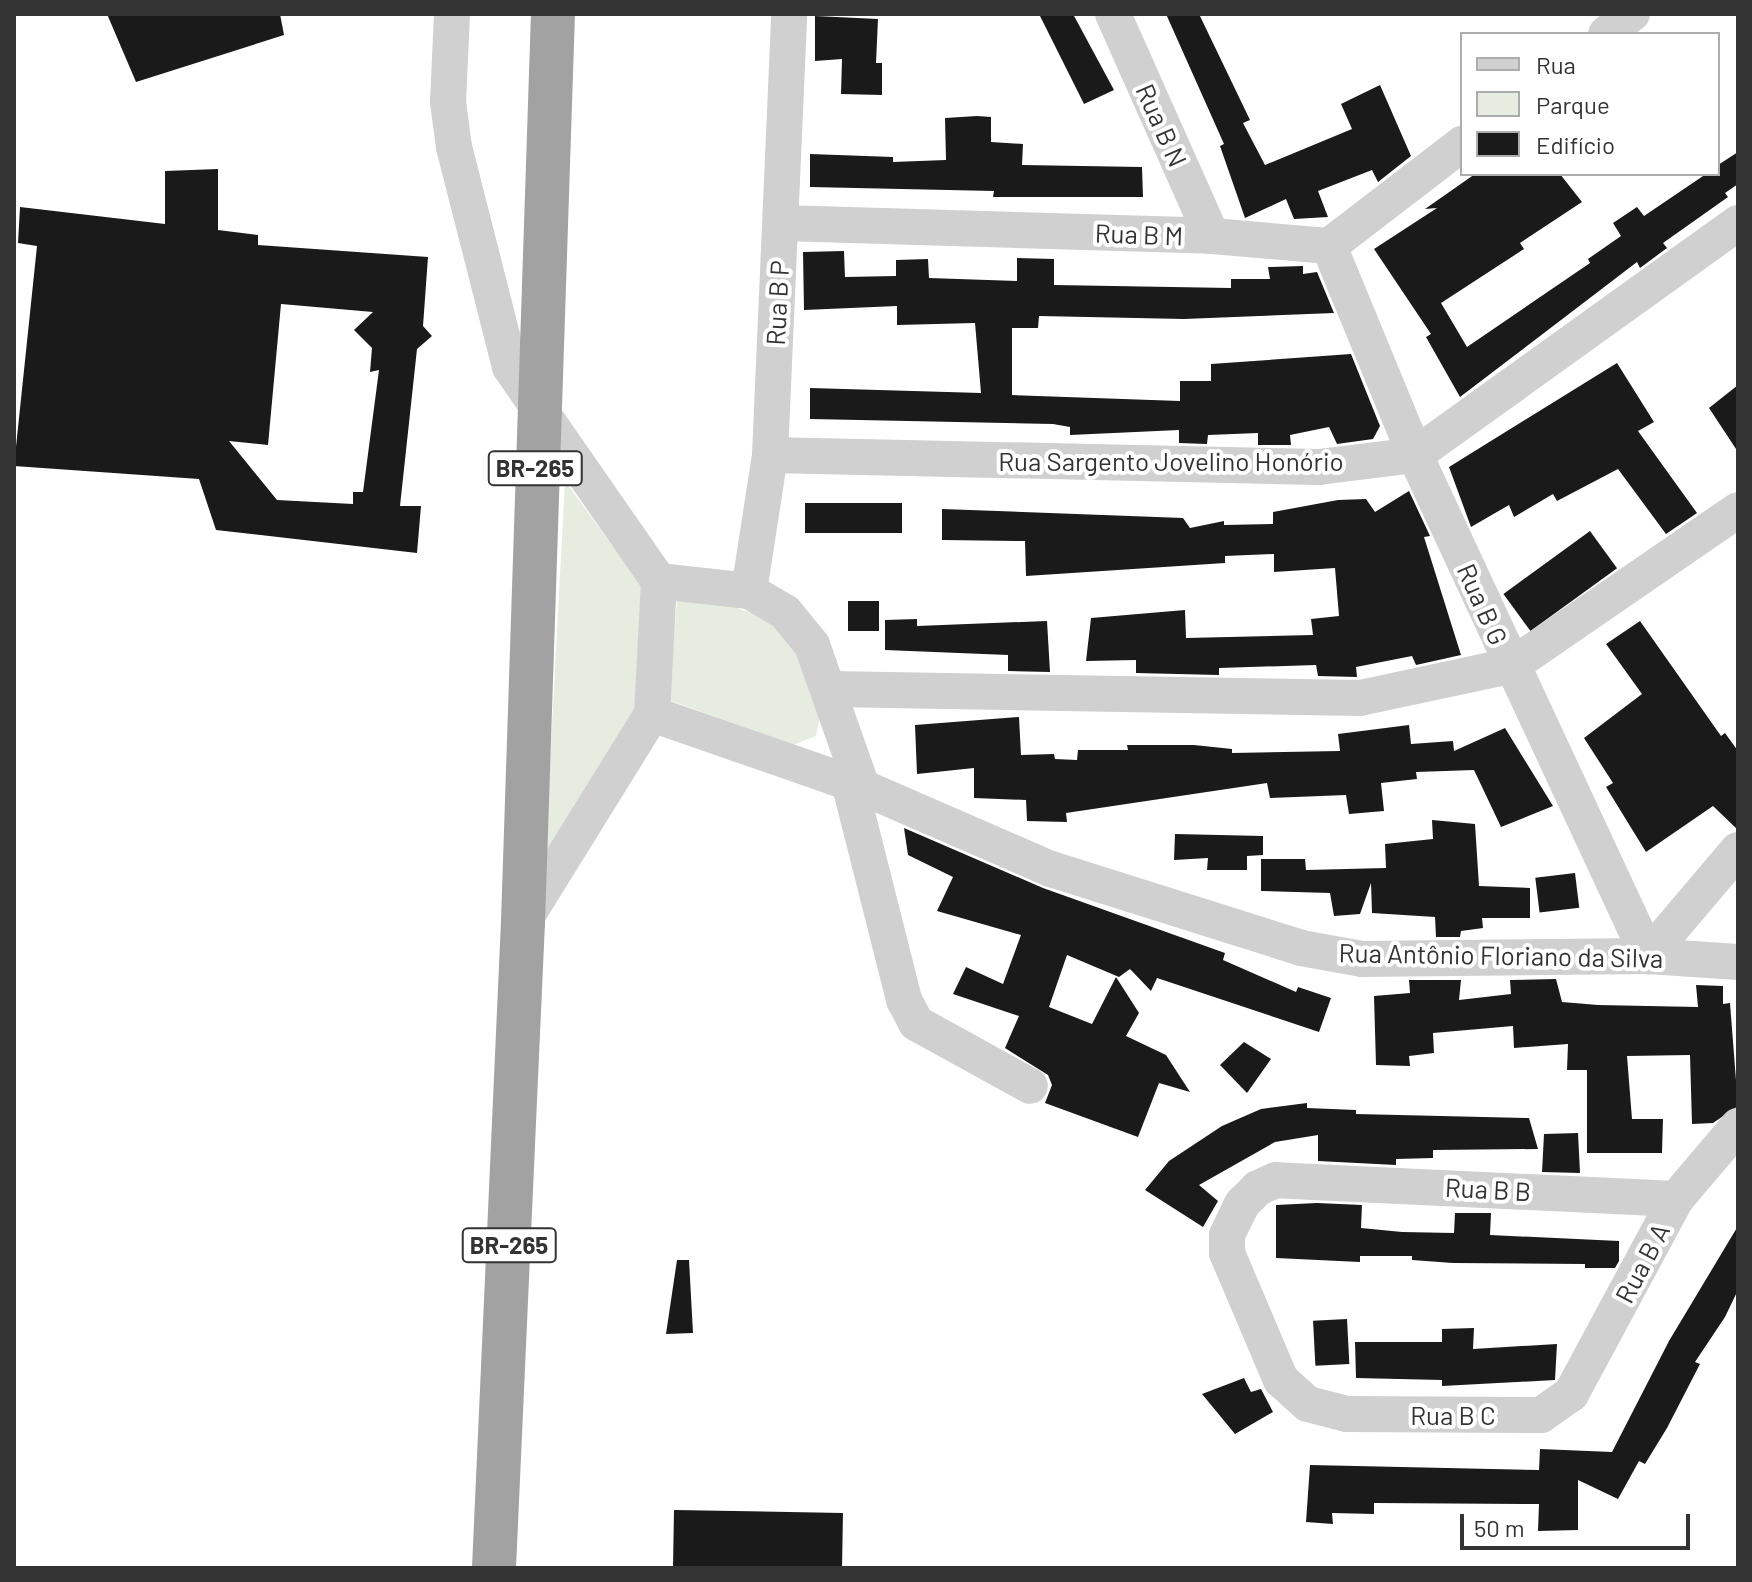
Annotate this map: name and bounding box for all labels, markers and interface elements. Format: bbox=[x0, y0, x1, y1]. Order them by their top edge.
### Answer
legend bbox=[1460, 32, 1720, 176]
text: Rua bbox=[1536, 50, 1576, 79]
street label: Rua B N bbox=[1130, 79, 1194, 171]
text: Parque bbox=[1536, 90, 1610, 119]
text: Edifício bbox=[1536, 130, 1615, 159]
street label: Rua B M bbox=[1094, 217, 1184, 251]
street label: Rua B P bbox=[759, 260, 795, 346]
street label: Rua Sargento Jovelino Honório bbox=[998, 445, 1344, 477]
road number: BR-265 bbox=[487, 448, 583, 488]
street label: Rua B G bbox=[1451, 558, 1515, 650]
street label: Rua Antônio Floriano da Silva bbox=[1339, 937, 1663, 973]
street label: Rua B B bbox=[1444, 1171, 1532, 1207]
street label: Rua B A bbox=[1608, 1218, 1676, 1308]
road number: BR-265 bbox=[461, 1225, 557, 1265]
street label: Rua B C bbox=[1410, 1399, 1496, 1431]
scale bar bbox=[1464, 1498, 1694, 1548]
text: 50 m bbox=[1474, 1513, 1525, 1542]

